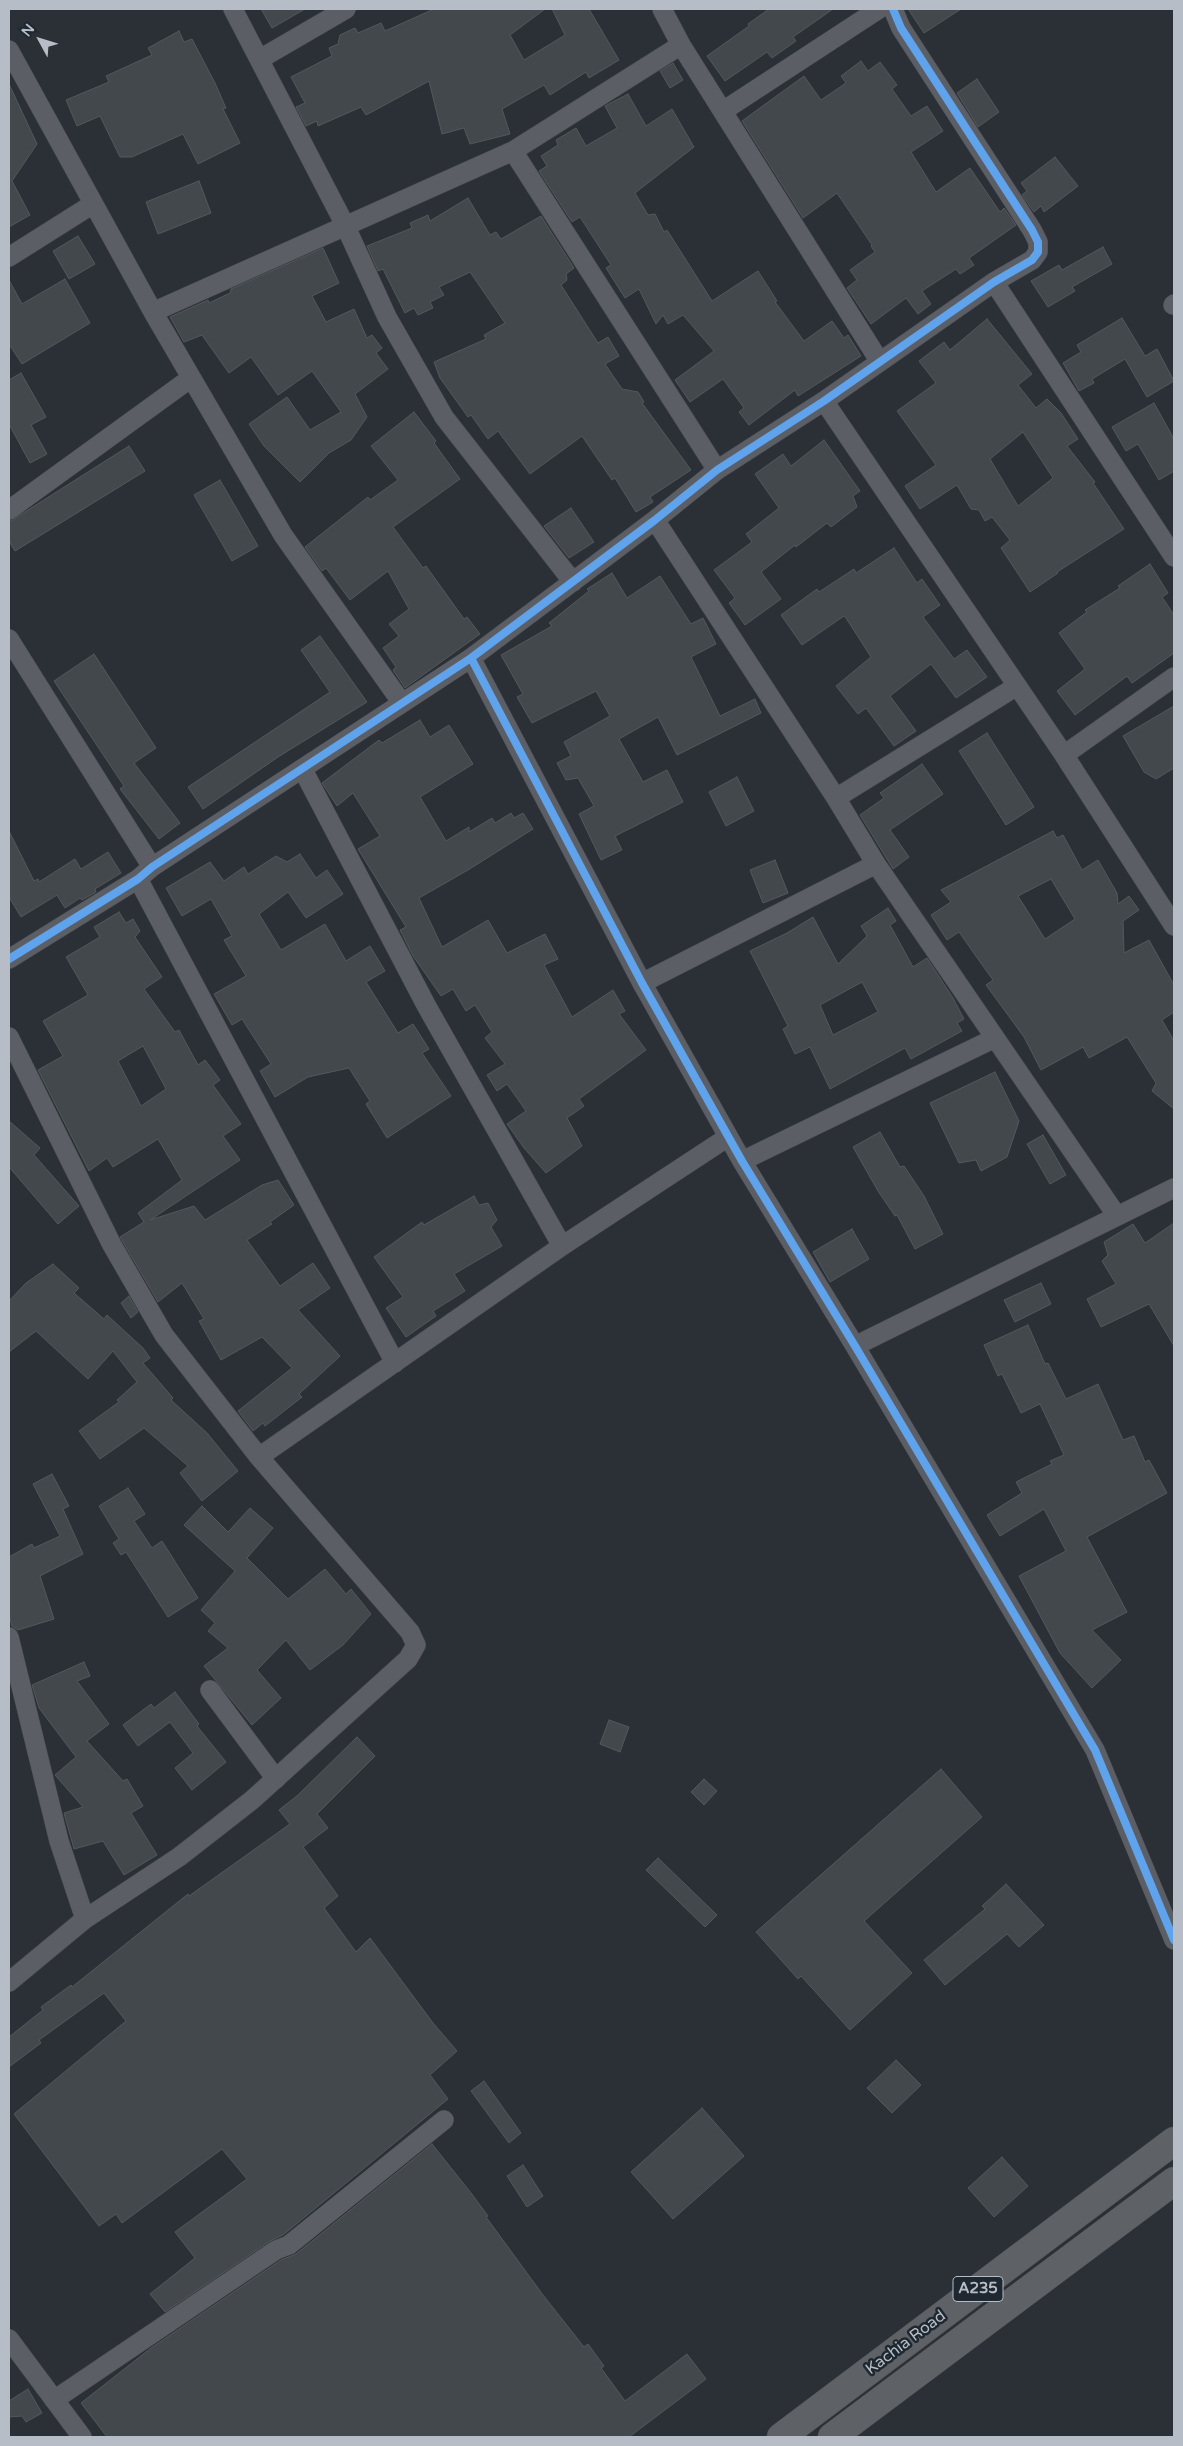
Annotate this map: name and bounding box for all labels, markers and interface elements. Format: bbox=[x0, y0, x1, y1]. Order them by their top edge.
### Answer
north arrow bbox=[15, 15, 65, 65]
text: N bbox=[18, 21, 38, 40]
road number: A235 bbox=[953, 2276, 1003, 2302]
street label: Kachia Road bbox=[862, 2307, 950, 2379]

